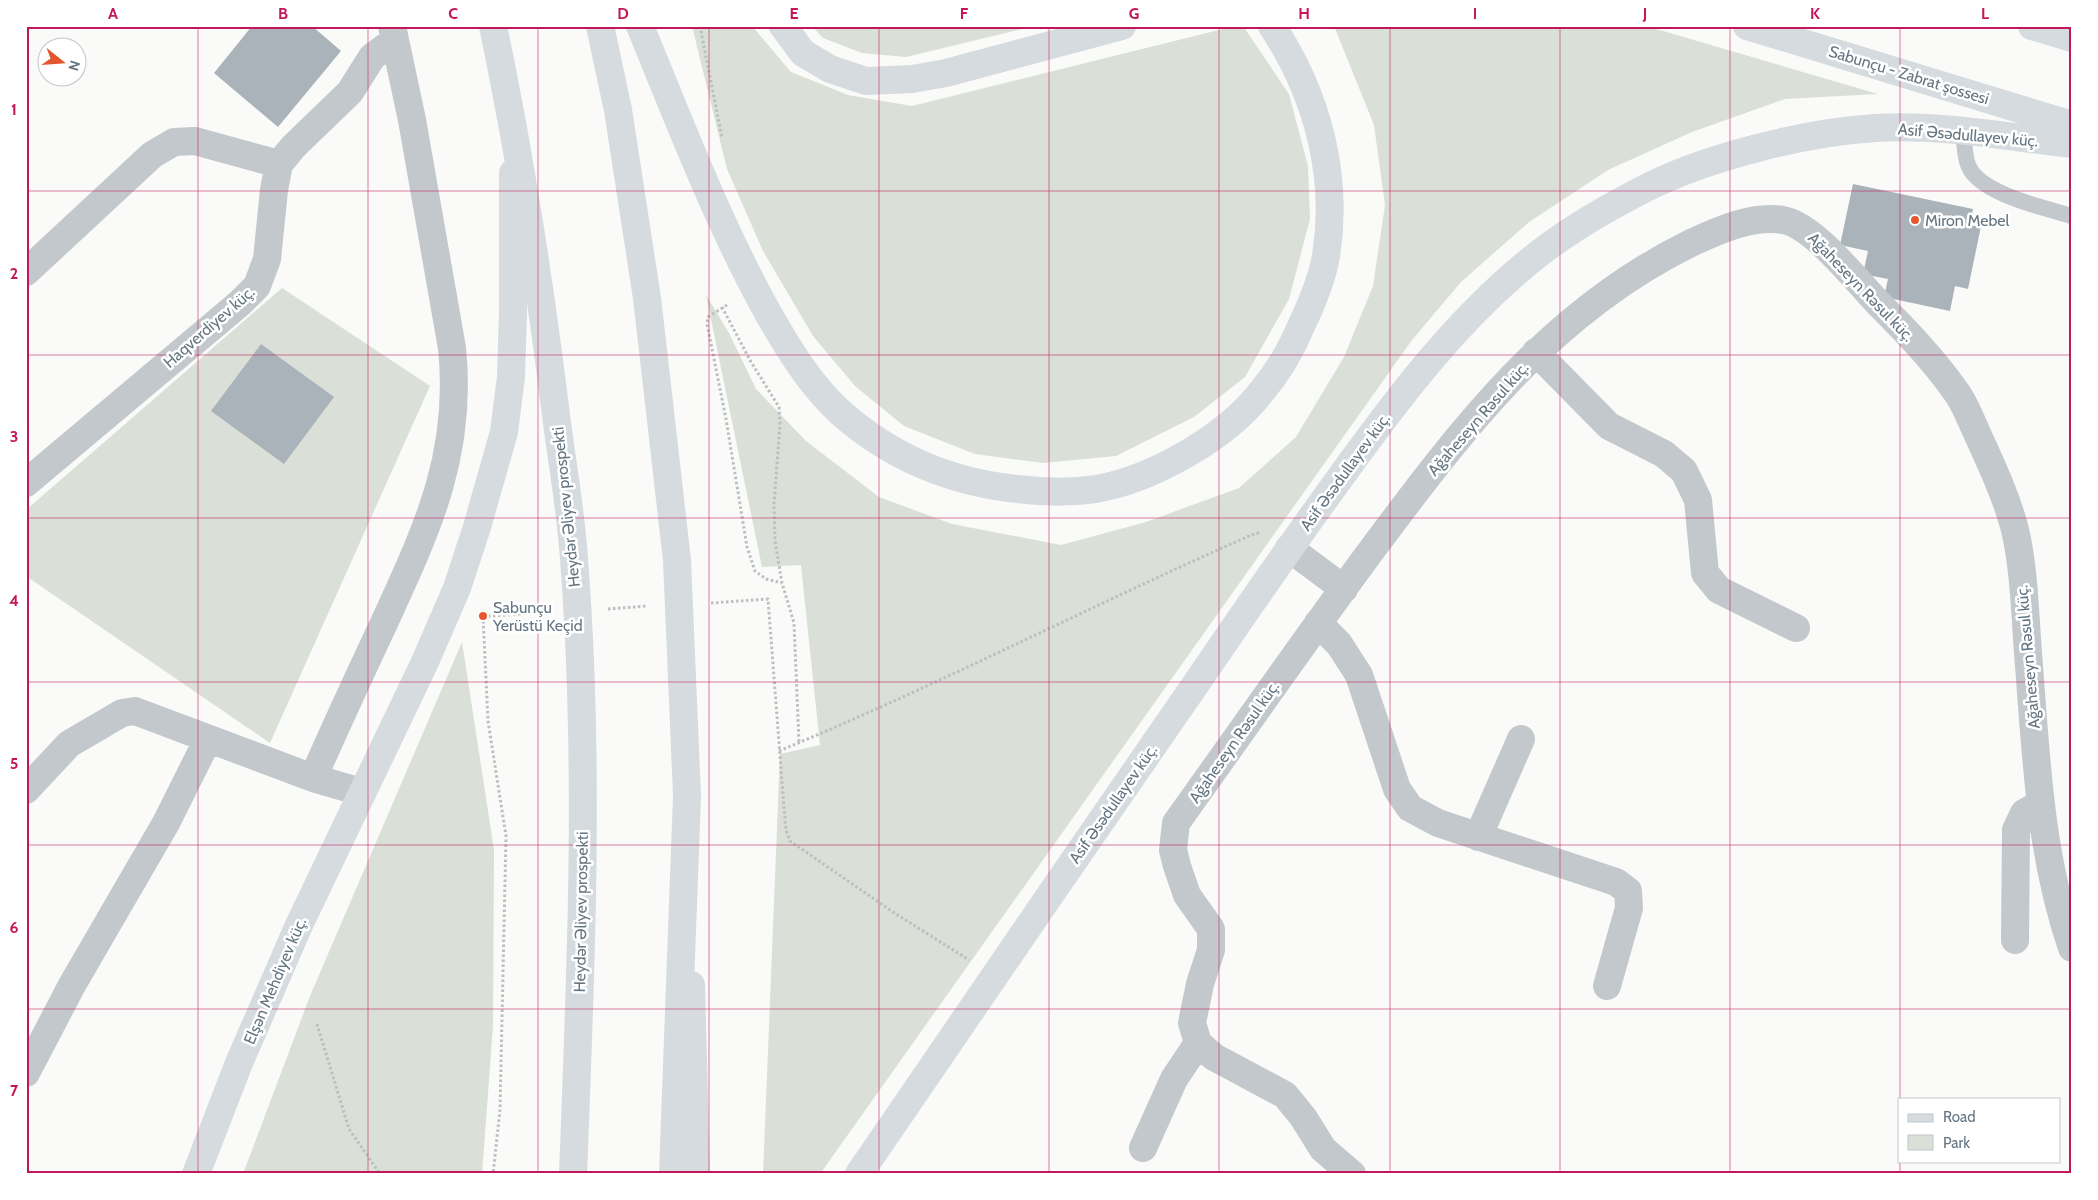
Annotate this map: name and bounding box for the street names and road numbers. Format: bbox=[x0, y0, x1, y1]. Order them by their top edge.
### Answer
street label: Sabunçu - Zabrat şossesi bbox=[1827, 42, 1991, 108]
street label: Asif Əsədullayev küç. bbox=[1897, 119, 2039, 151]
street label: Ağaheseyn Rəsul küç. bbox=[1804, 229, 1918, 345]
street label: Haqverdiyev küç. bbox=[160, 282, 258, 372]
street label: Ağaheseyn Rəsul küç. bbox=[1424, 358, 1532, 480]
street label: Asif Əsədullayev küç. bbox=[1296, 410, 1394, 534]
street label: Heydər Əliyev prospekti bbox=[548, 426, 584, 588]
street label: Ağaheseyn Rəsul küç. bbox=[2012, 584, 2044, 730]
street label: Ağaheseyn Rəsul küç. bbox=[1185, 678, 1283, 806]
street label: Asif Əsədullayev küç. bbox=[1065, 741, 1161, 867]
street label: Heydər Əliyev prospekti bbox=[570, 831, 592, 993]
street label: Elşən Mehdiyev küç. bbox=[240, 915, 310, 1047]

